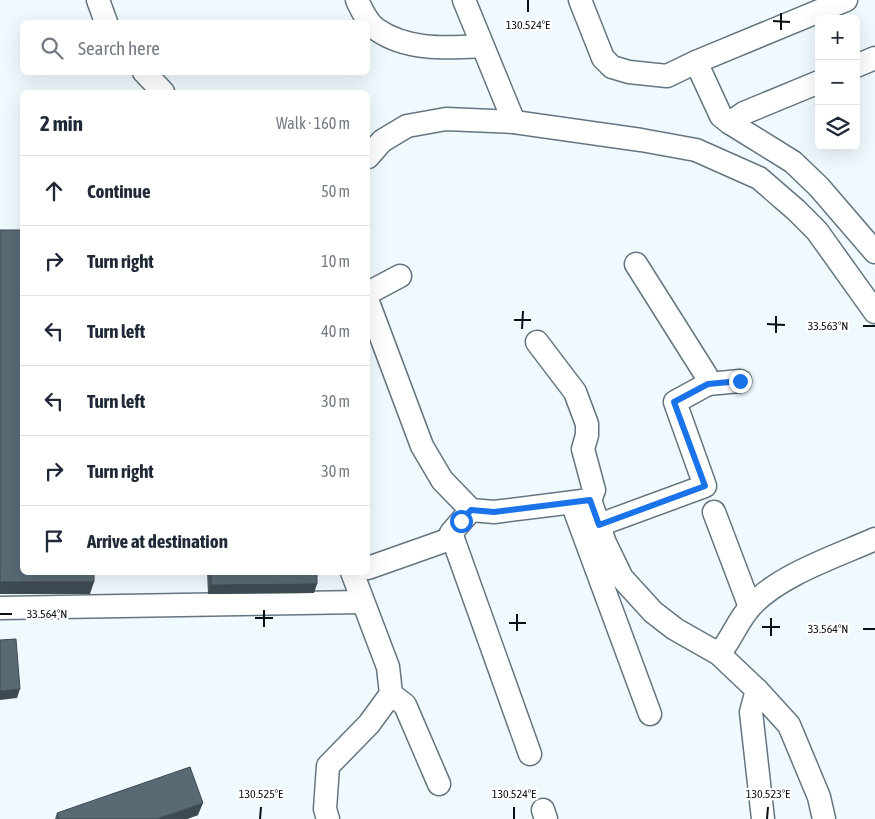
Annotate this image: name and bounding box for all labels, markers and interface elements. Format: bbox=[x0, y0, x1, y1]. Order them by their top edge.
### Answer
map controls bbox=[815, 15, 860, 150]
button: + bbox=[815, 15, 860, 60]
text: 130.524°E bbox=[506, 18, 550, 32]
search box bbox=[20, 20, 370, 75]
icon: search bbox=[38, 34, 66, 62]
text: Search here bbox=[78, 37, 160, 59]
button: − bbox=[815, 60, 860, 105]
button: layers bbox=[815, 105, 860, 150]
text: 2 min bbox=[40, 111, 83, 135]
text: Walk · 160 m bbox=[276, 114, 350, 132]
icon: ahead bbox=[40, 177, 68, 205]
text: Continue bbox=[87, 180, 151, 202]
text: 50 m bbox=[321, 182, 350, 200]
icon: right bbox=[40, 247, 68, 275]
text: Turn right bbox=[87, 250, 154, 272]
text: 10 m bbox=[321, 252, 350, 270]
icon: left bbox=[40, 317, 68, 345]
text: 33.563°N bbox=[808, 319, 848, 333]
text: Turn left bbox=[87, 320, 145, 342]
text: 40 m bbox=[321, 322, 350, 340]
route end bbox=[729, 370, 752, 393]
icon: left bbox=[40, 387, 68, 415]
text: Turn left bbox=[87, 390, 145, 412]
text: 30 m bbox=[321, 392, 350, 410]
icon: right bbox=[40, 457, 68, 485]
text: Turn right bbox=[87, 460, 154, 482]
text: 30 m bbox=[321, 462, 350, 480]
route start bbox=[450, 510, 473, 533]
icon: arrive bbox=[40, 527, 68, 555]
text: Arrive at destination bbox=[87, 530, 228, 552]
text: 33.564°N bbox=[27, 607, 67, 621]
text: 33.564°N bbox=[808, 622, 848, 636]
text: 130.525°E bbox=[239, 787, 283, 801]
text: 130.524°E bbox=[492, 787, 536, 801]
text: 130.523°E bbox=[746, 787, 790, 801]

